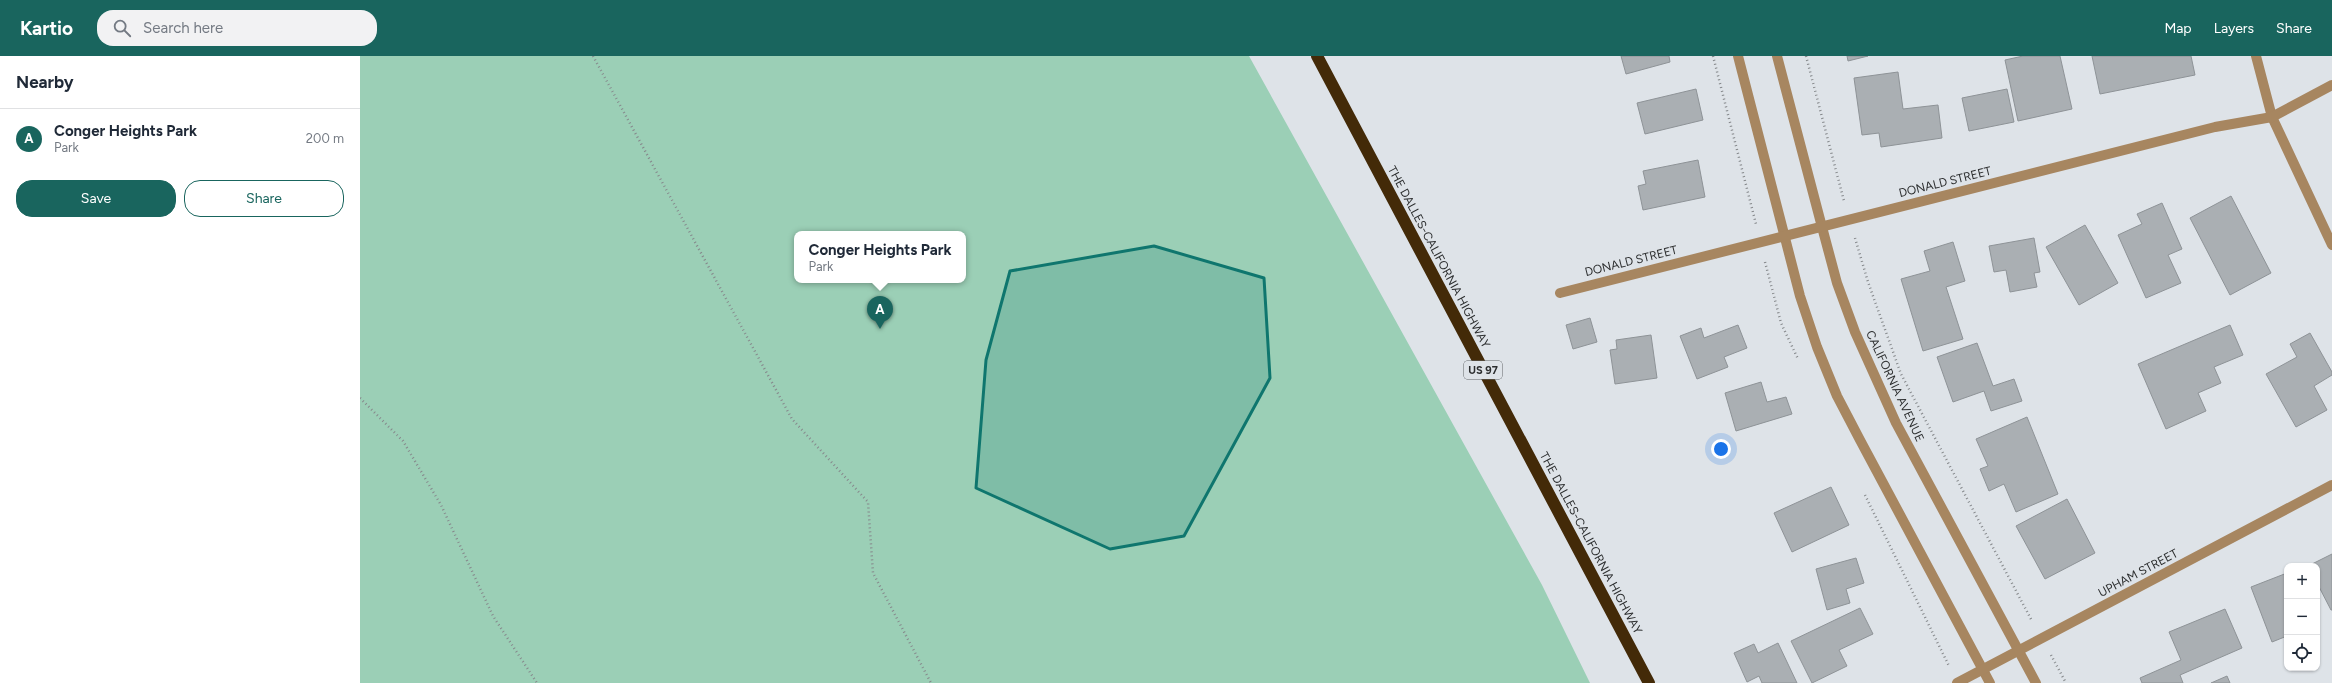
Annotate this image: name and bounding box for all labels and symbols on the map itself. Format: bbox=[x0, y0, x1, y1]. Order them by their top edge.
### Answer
street label: THE DALLES-CALIFORNIA HIGHWAY bbox=[1385, 164, 1493, 351]
street label: DONALD STREET bbox=[1897, 164, 1993, 200]
street label: DONALD STREET bbox=[1583, 243, 1679, 279]
pin: A bbox=[867, 296, 893, 329]
street label: CALIFORNIA AVENUE bbox=[1863, 328, 1927, 444]
road number: US 97 bbox=[1464, 361, 1502, 379]
your location bbox=[1711, 439, 1731, 459]
street label: THE DALLES-CALIFORNIA HIGHWAY bbox=[1537, 450, 1645, 637]
street label: UPHAM STREET bbox=[2096, 546, 2180, 600]

